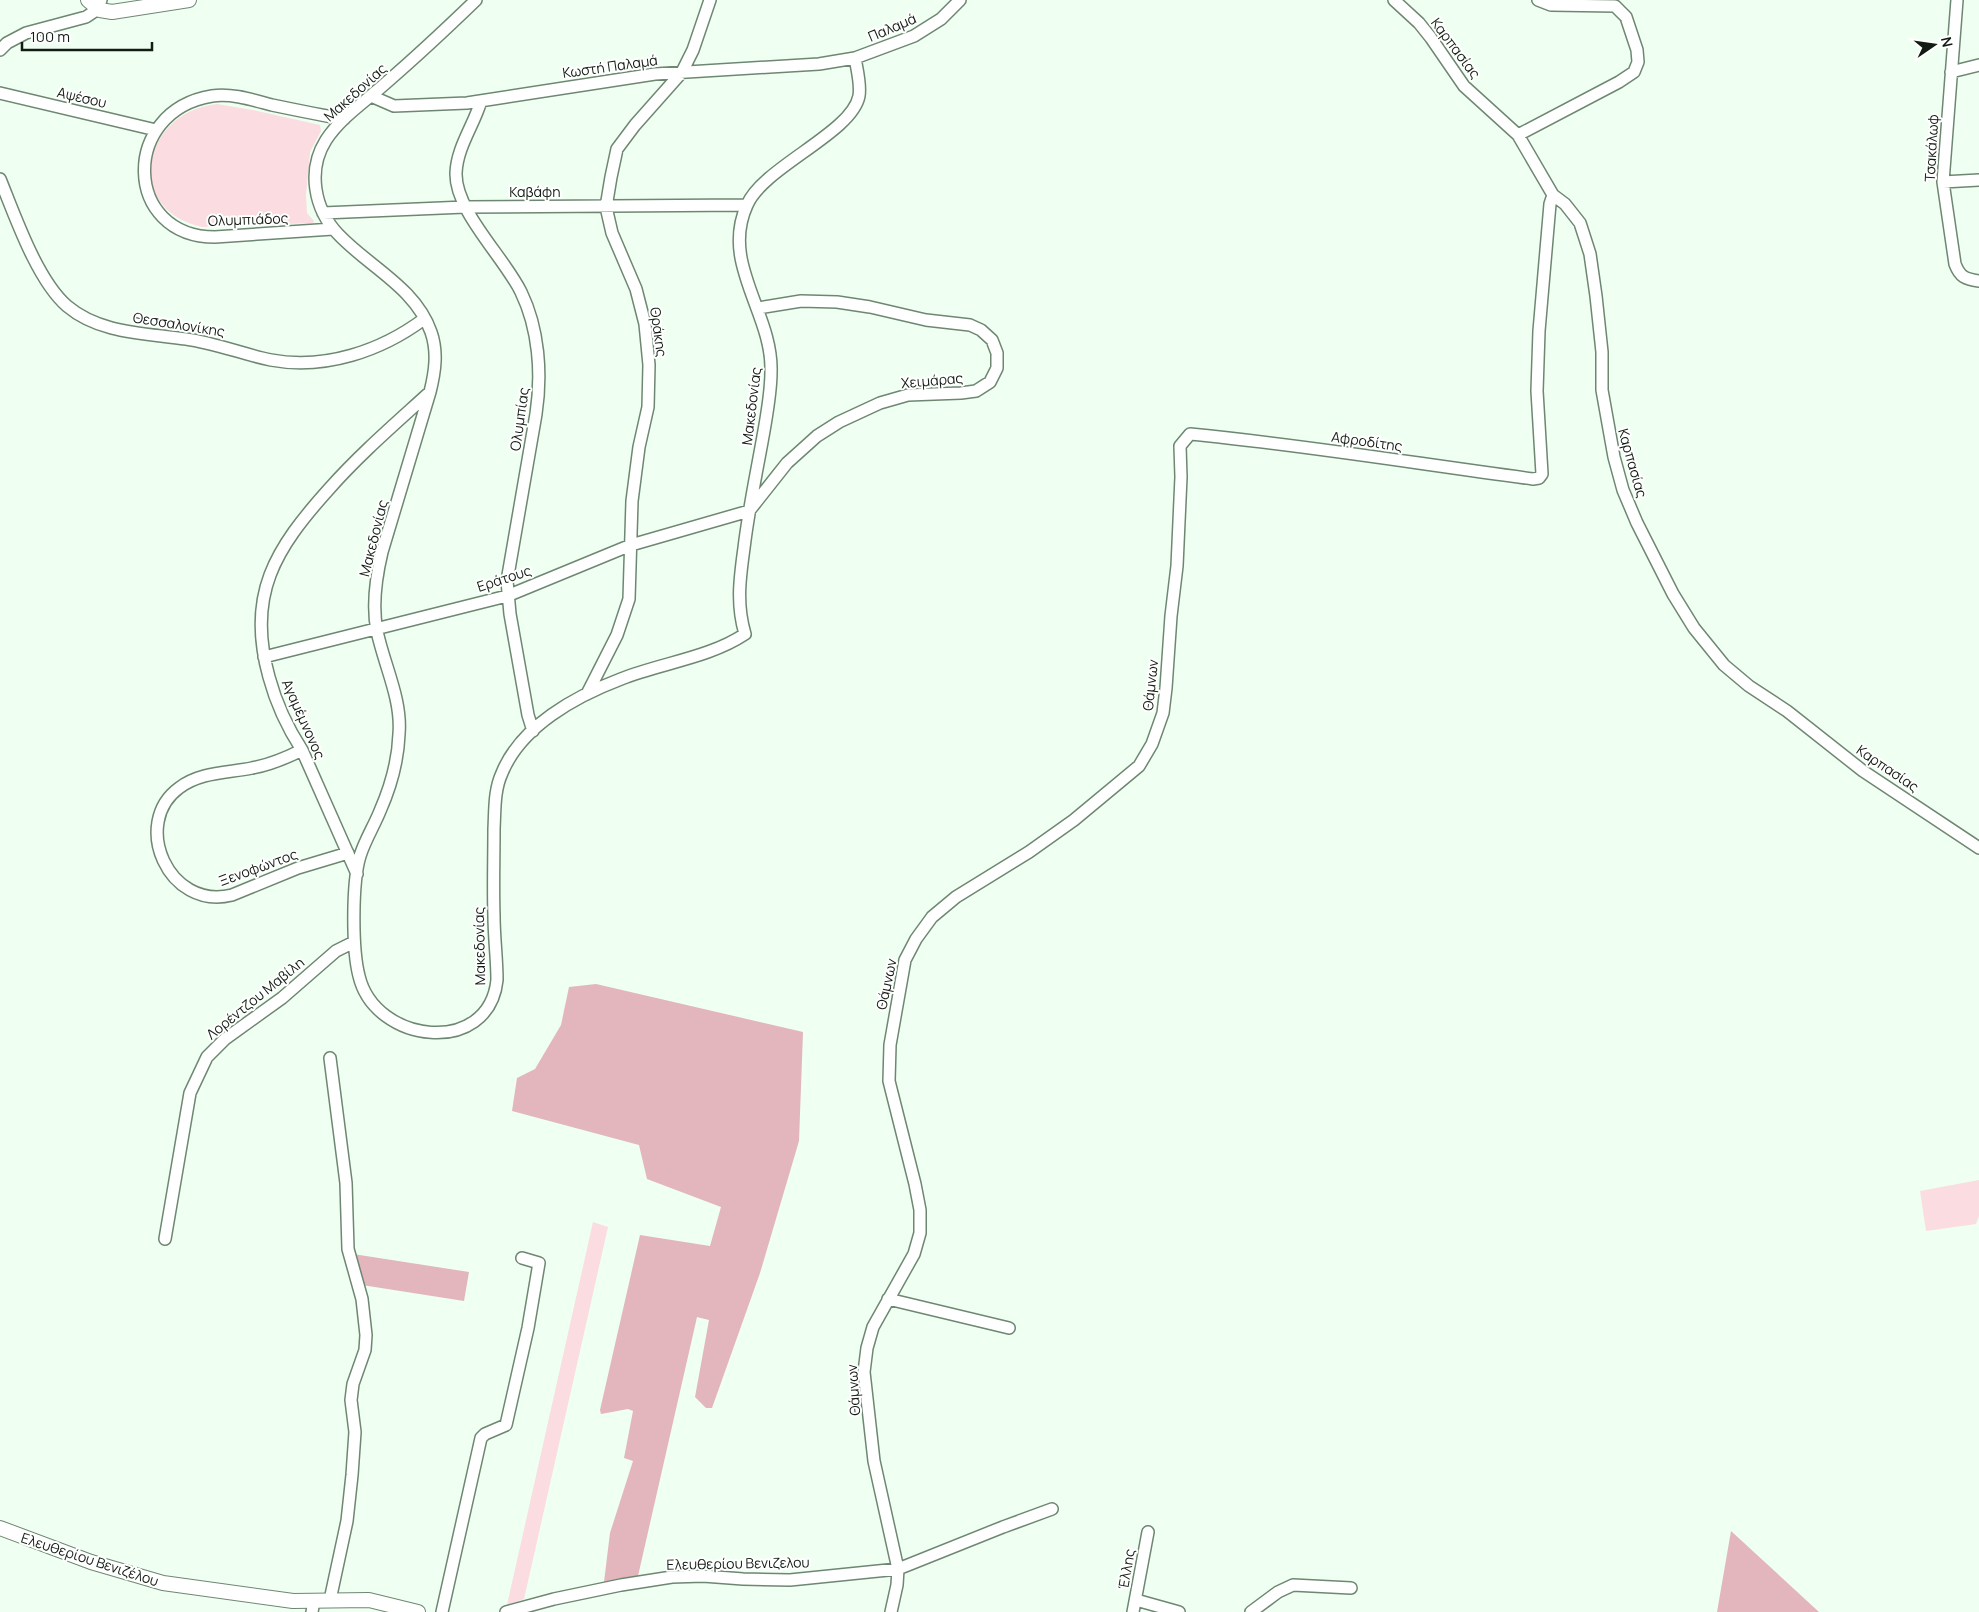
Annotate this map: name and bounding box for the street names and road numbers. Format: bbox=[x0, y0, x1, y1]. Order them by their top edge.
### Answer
street label: Παλαμά bbox=[865, 8, 919, 46]
street label: Καρπασίας bbox=[1427, 14, 1485, 82]
street label: Κωστή Παλαμά bbox=[561, 50, 659, 82]
street label: Μακεδονίας bbox=[319, 58, 391, 125]
street label: Αψέσου bbox=[55, 82, 109, 112]
street label: Τσακάλωφ bbox=[1920, 114, 1942, 182]
street label: Καβάφη bbox=[509, 182, 561, 201]
street label: Ολυμπιάδος bbox=[207, 208, 289, 230]
street label: Θράκης bbox=[646, 306, 672, 358]
street label: Θεσσαλονίκης bbox=[132, 307, 227, 341]
street label: Μακεδονίας bbox=[737, 366, 765, 446]
street label: Χειμάρας bbox=[900, 368, 964, 392]
street label: Ολυμπίας bbox=[505, 386, 533, 452]
street label: Καρπασίας bbox=[1614, 426, 1652, 500]
street label: Αφροδίτης bbox=[1330, 427, 1404, 455]
street label: Μακεδονίας bbox=[354, 497, 392, 578]
street label: Εράτους bbox=[474, 560, 534, 596]
street label: Θάμνων bbox=[1138, 658, 1162, 712]
street label: Αγαμέμνονος bbox=[278, 676, 330, 762]
street label: Καρπασίας bbox=[1853, 740, 1923, 796]
street label: Ξενοφώντος bbox=[216, 844, 300, 890]
street label: Μακεδονίας bbox=[469, 906, 489, 985]
street label: Λορέντζου Μαβίλη bbox=[202, 953, 308, 1043]
street label: Θάμνων bbox=[871, 957, 901, 1011]
street label: Θάμνων bbox=[842, 1364, 864, 1416]
street label: Ελευθερίου Βενιζέλου bbox=[19, 1528, 161, 1590]
street label: Έλλης bbox=[1113, 1547, 1139, 1591]
street label: Ελευθερίου Βενιζελου bbox=[666, 1552, 810, 1574]

